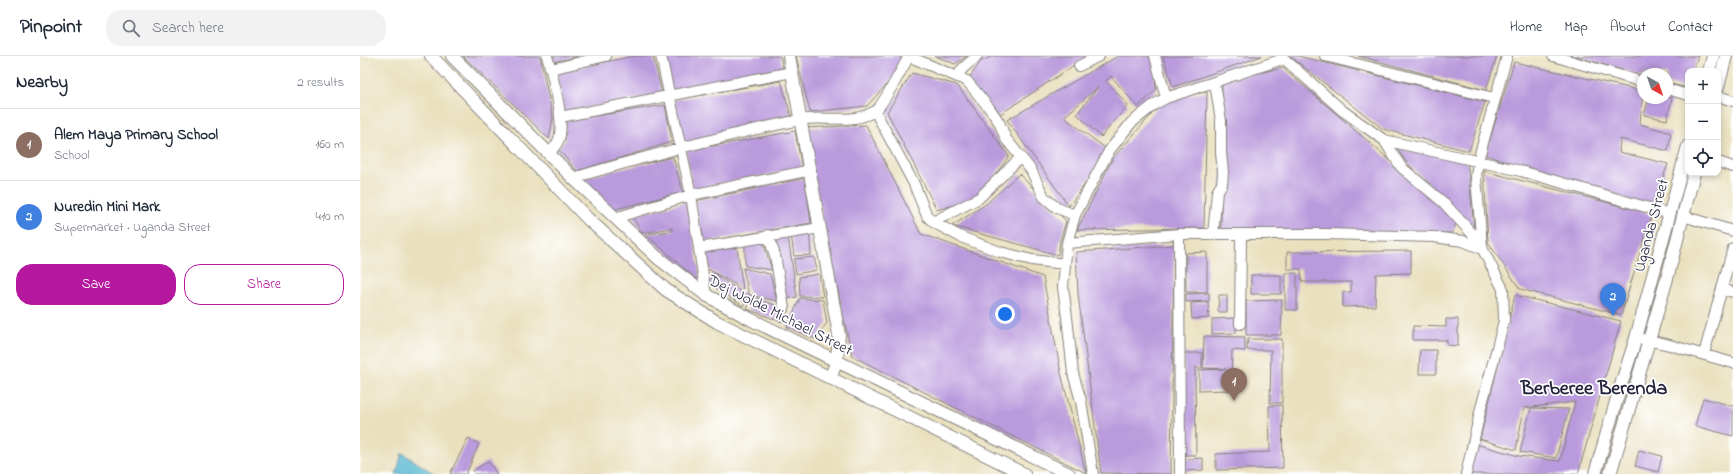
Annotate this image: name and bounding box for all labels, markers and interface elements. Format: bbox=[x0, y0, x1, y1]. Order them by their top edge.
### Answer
search box bbox=[106, 10, 386, 46]
text: Pinpoint bbox=[20, 14, 82, 41]
icon: search bbox=[120, 17, 142, 39]
text: Search here bbox=[152, 17, 224, 39]
text: Home bbox=[1510, 17, 1542, 38]
text: Map bbox=[1564, 17, 1588, 38]
text: About bbox=[1610, 17, 1646, 38]
text: Contact bbox=[1668, 17, 1713, 38]
north arrow bbox=[1637, 68, 1673, 104]
map controls bbox=[1685, 68, 1721, 176]
button: + bbox=[1685, 68, 1721, 104]
text: Nearby bbox=[16, 70, 68, 95]
text: 2 results bbox=[297, 73, 344, 92]
button: − bbox=[1685, 104, 1721, 140]
text: Alem Maya Primary School bbox=[54, 124, 218, 146]
text: 1 bbox=[27, 135, 31, 154]
text: 160 m bbox=[315, 135, 344, 154]
button: locate bbox=[1685, 140, 1721, 176]
text: School bbox=[54, 146, 90, 165]
street label: Uganda Street bbox=[1628, 176, 1676, 275]
text: Nuredin Mini Mark bbox=[54, 196, 160, 218]
text: 2 bbox=[26, 207, 32, 226]
text: 410 m bbox=[316, 207, 344, 226]
text: Supermarket · Uganda Street bbox=[54, 218, 211, 237]
button: Save bbox=[16, 264, 176, 305]
button: Share bbox=[184, 264, 344, 305]
street label: Dej Wolde Michael Street bbox=[703, 268, 857, 363]
pin: 2 bbox=[1600, 283, 1626, 316]
your location bbox=[995, 304, 1015, 324]
pin: 1 bbox=[1221, 368, 1247, 401]
district label: Berberee Berenda bbox=[1520, 375, 1668, 404]

